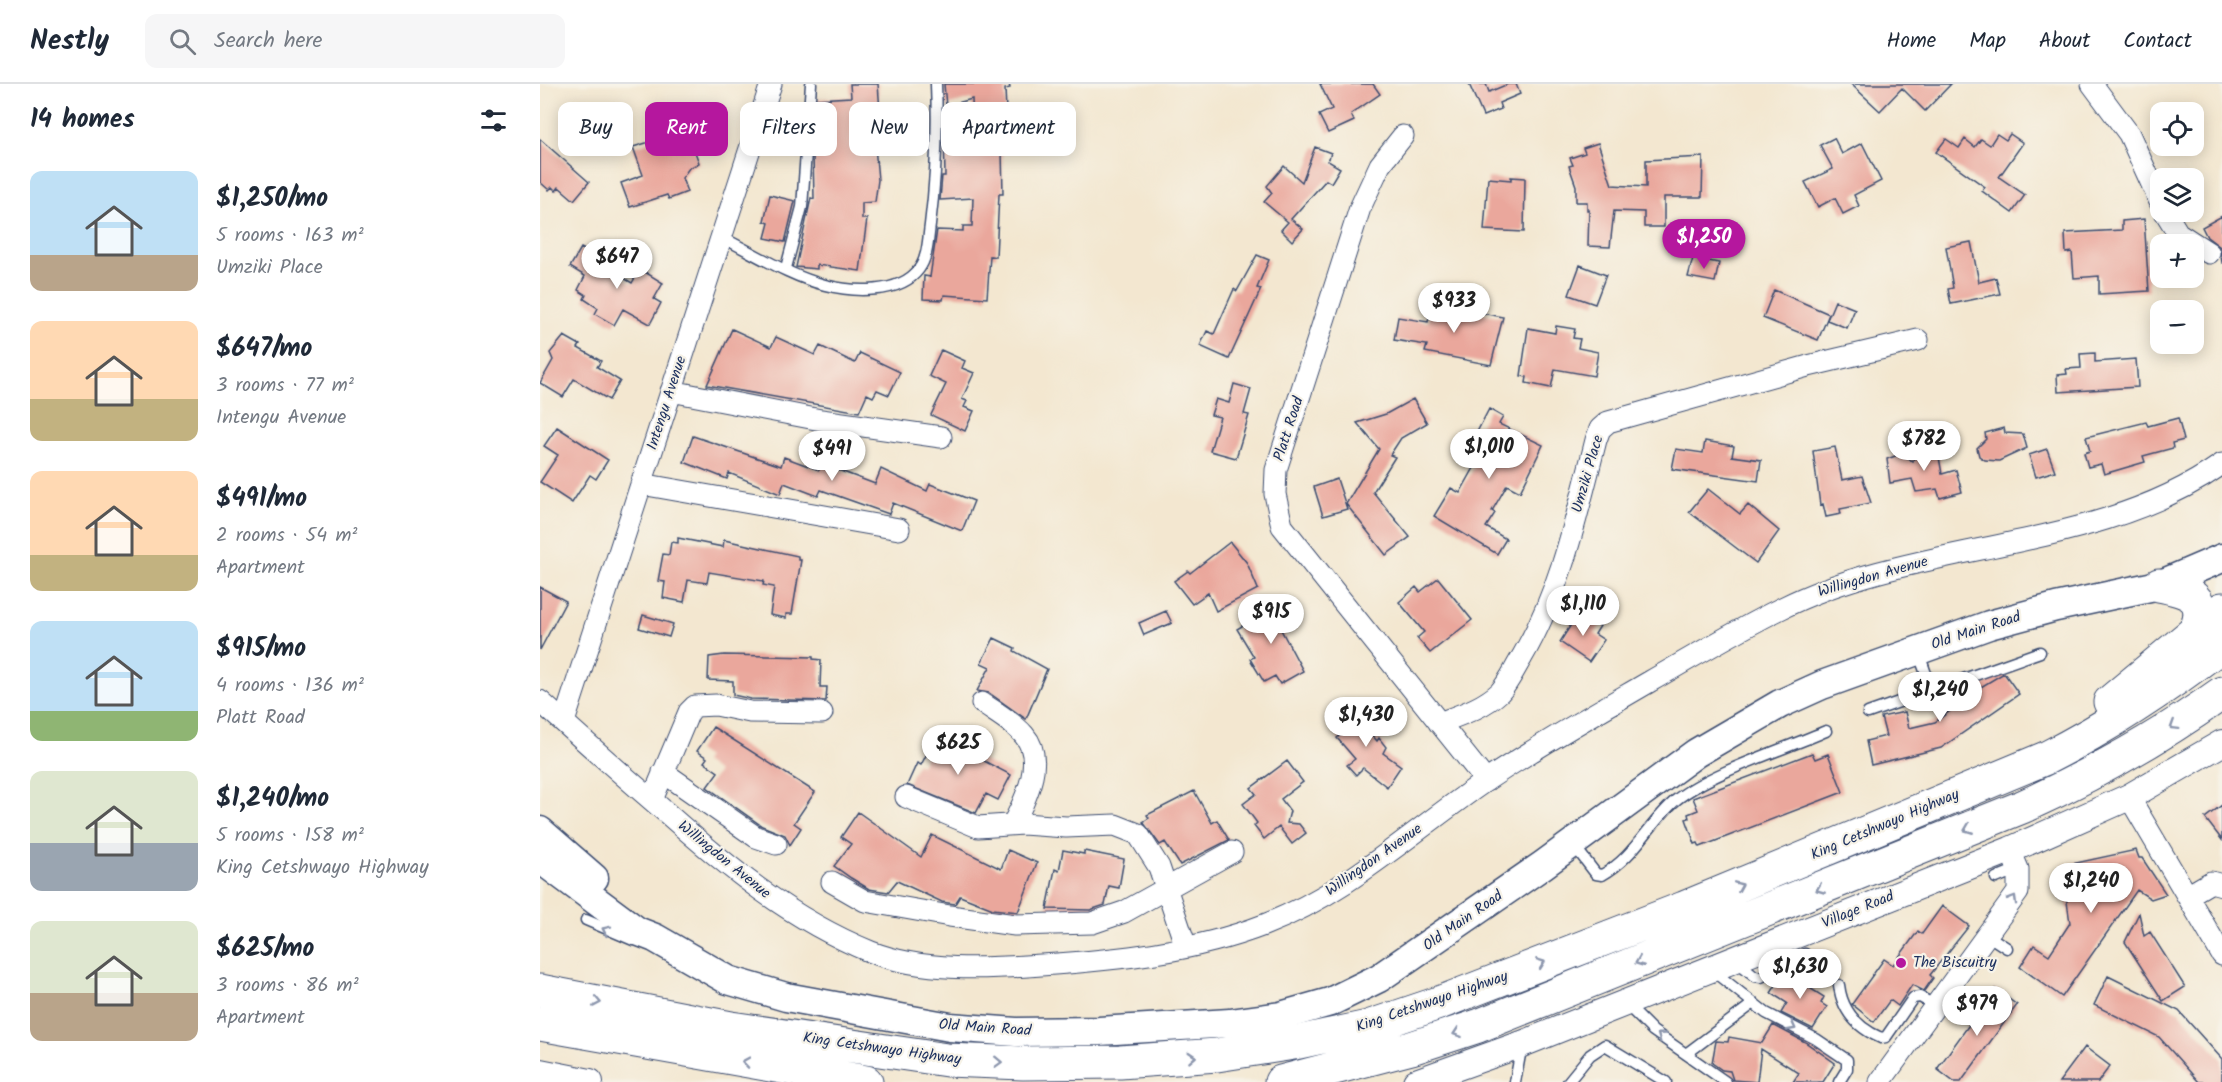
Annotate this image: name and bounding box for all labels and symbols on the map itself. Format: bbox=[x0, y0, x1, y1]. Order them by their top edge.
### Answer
pin: $1,250 bbox=[1655, 219, 1753, 270]
pin: $647 bbox=[581, 239, 653, 290]
pin: $933 bbox=[1418, 283, 1490, 334]
street label: Intengu Avenue bbox=[640, 353, 694, 453]
street label: Platt Road bbox=[1267, 393, 1311, 464]
pin: $782 bbox=[1888, 421, 1960, 472]
pin: $1,010 bbox=[1440, 429, 1538, 480]
pin: $491 bbox=[796, 431, 868, 482]
street label: Umziki Place bbox=[1565, 432, 1611, 516]
street label: Willingdon Avenue bbox=[1815, 550, 1931, 604]
pin: $1,110 bbox=[1534, 586, 1632, 637]
pin: $915 bbox=[1235, 594, 1307, 645]
street label: Old Main Road bbox=[1928, 605, 2024, 657]
pin: $1,240 bbox=[1891, 672, 1989, 723]
pin: $1,430 bbox=[1317, 697, 1415, 748]
one-way arrow bbox=[2170, 719, 2181, 730]
pin: $625 bbox=[922, 725, 994, 776]
street label: King Cetshwayo Highway bbox=[1807, 782, 1964, 867]
street label: Willingdon Avenue bbox=[672, 815, 776, 905]
street label: Willingdon Avenue bbox=[1321, 817, 1428, 902]
one-way arrow bbox=[1964, 822, 1975, 834]
pin: $1,240 bbox=[2042, 863, 2140, 914]
one-way arrow bbox=[1732, 881, 1743, 893]
one-way arrow bbox=[1815, 882, 1826, 894]
street label: Old Main Road bbox=[1418, 884, 1508, 957]
street label: Village Road bbox=[1818, 884, 1898, 935]
one-way arrow bbox=[2006, 895, 2018, 905]
one-way arrow bbox=[602, 926, 613, 937]
pin: $1,630 bbox=[1751, 949, 1849, 1000]
place label: The Biscuitry bbox=[1913, 951, 1998, 975]
one-way arrow bbox=[1634, 955, 1645, 967]
marker: The Biscuitry bbox=[1894, 956, 1908, 970]
one-way arrow bbox=[1536, 958, 1546, 971]
street label: King Cetshwayo Highway bbox=[1353, 964, 1512, 1039]
pin: $979 bbox=[1941, 986, 2013, 1037]
one-way arrow bbox=[592, 995, 602, 1008]
street label: Old Main Road bbox=[938, 1013, 1033, 1043]
one-way arrow bbox=[1786, 1020, 1796, 1031]
one-way arrow bbox=[1452, 1025, 1463, 1038]
street label: King Cetshwayo Highway bbox=[801, 1026, 964, 1072]
one-way arrow bbox=[1657, 1032, 1668, 1043]
one-way arrow bbox=[1188, 1050, 1197, 1063]
one-way arrow bbox=[993, 1055, 1002, 1068]
one-way arrow bbox=[741, 1056, 751, 1069]

